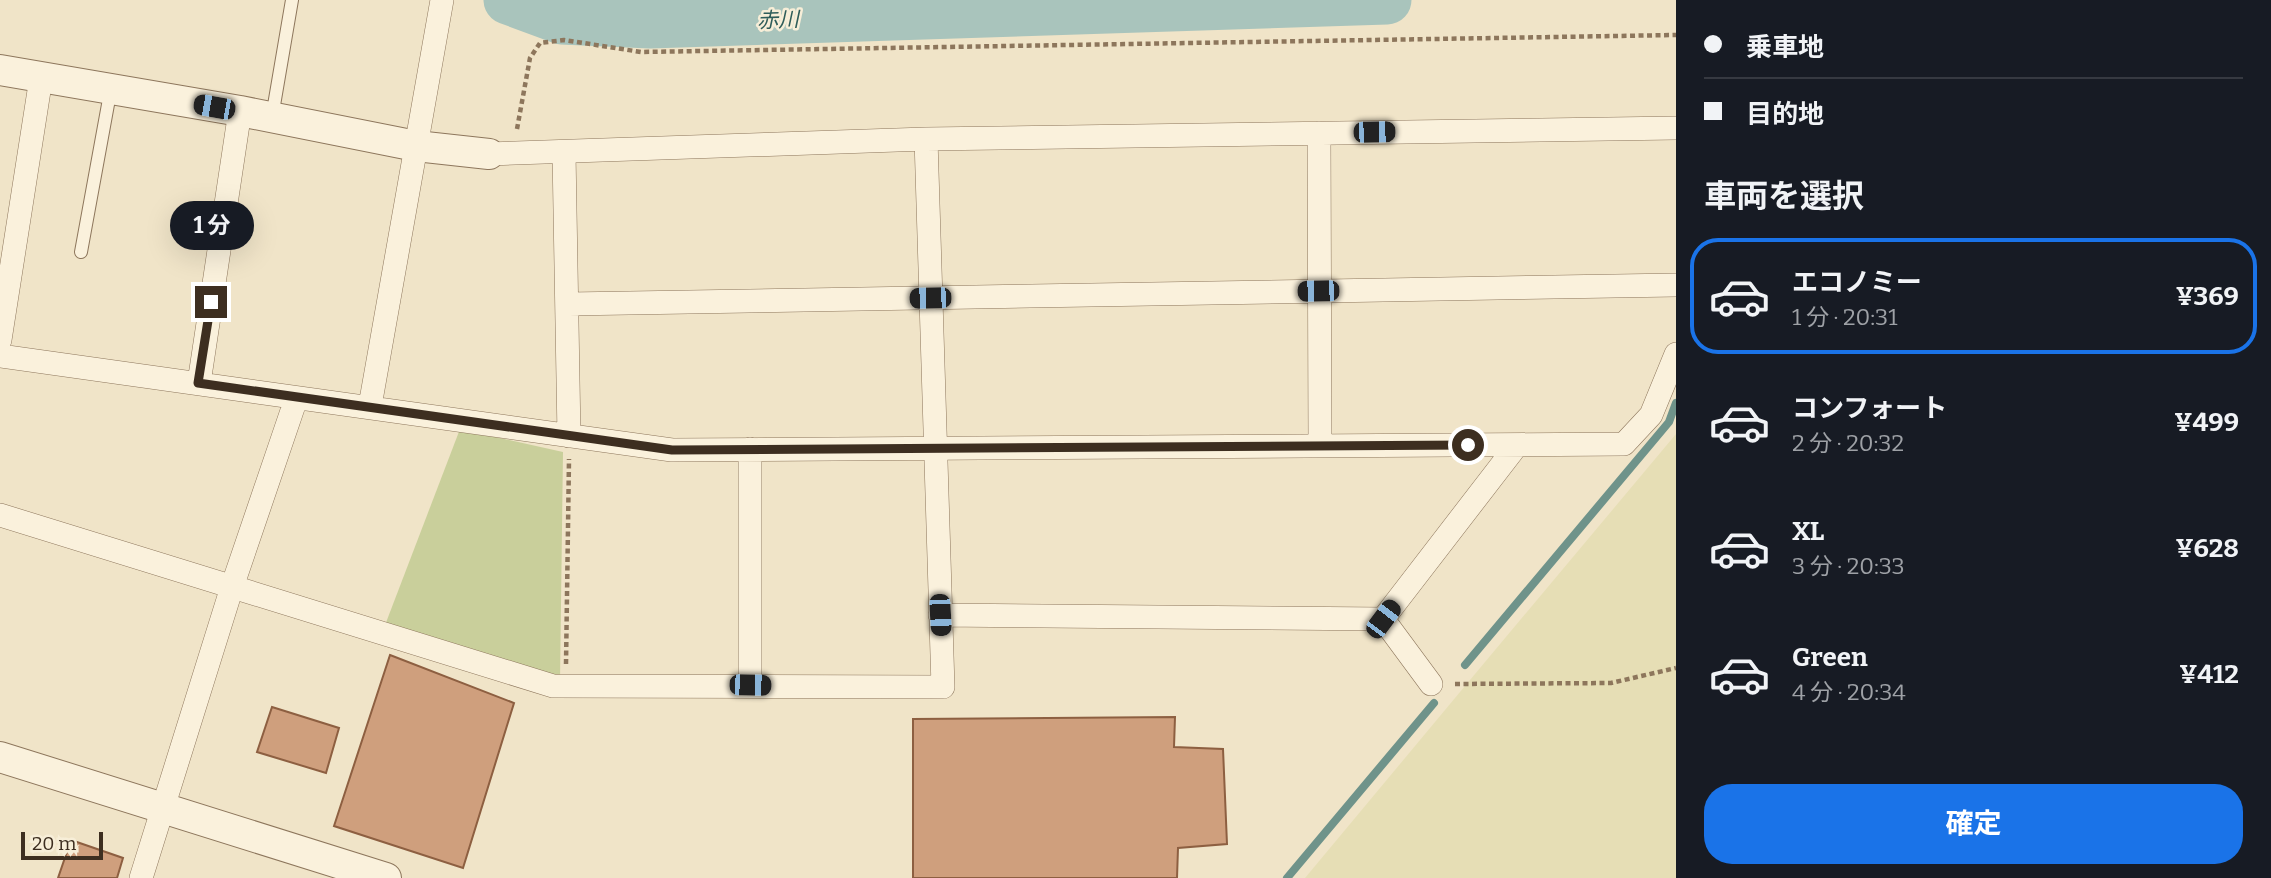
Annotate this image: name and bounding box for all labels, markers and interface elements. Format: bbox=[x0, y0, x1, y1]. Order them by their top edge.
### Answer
water label: 赤川 bbox=[757, 6, 801, 34]
text: 乗車地 bbox=[1746, 32, 1824, 63]
car bbox=[192, 93, 237, 121]
text: 目的地 bbox=[1746, 99, 1824, 130]
car bbox=[1353, 121, 1396, 143]
text: 車両を選択 bbox=[1704, 177, 1864, 215]
callout: 1 分 bbox=[169, 201, 253, 250]
text: 1 分 bbox=[193, 211, 231, 239]
icon: car bbox=[1708, 265, 1771, 328]
text: エコノミー bbox=[1792, 267, 1922, 298]
car bbox=[1297, 280, 1340, 302]
text: ¥369 bbox=[2176, 281, 2239, 312]
route end bbox=[195, 286, 227, 318]
car bbox=[909, 287, 952, 309]
text: 1 分 · 20:31 bbox=[1792, 303, 1898, 331]
icon: car bbox=[1708, 391, 1771, 454]
text: コンフォート bbox=[1792, 393, 1947, 424]
text: ¥499 bbox=[2174, 407, 2239, 438]
route start bbox=[1452, 429, 1484, 461]
text: 2 分 · 20:32 bbox=[1792, 429, 1904, 457]
text: XL bbox=[1792, 516, 1824, 547]
icon: car bbox=[1708, 517, 1771, 580]
text: ¥628 bbox=[2176, 533, 2239, 564]
text: 3 分 · 20:33 bbox=[1792, 552, 1905, 580]
car bbox=[929, 593, 952, 637]
car bbox=[1362, 596, 1405, 642]
text: Green bbox=[1792, 642, 1868, 673]
icon: car bbox=[1708, 643, 1771, 706]
text: ¥412 bbox=[2179, 659, 2239, 690]
car bbox=[729, 674, 772, 696]
text: 4 分 · 20:34 bbox=[1792, 678, 1906, 706]
button: 確定 bbox=[1704, 784, 2243, 864]
scale bar bbox=[21, 829, 103, 861]
text: 20 m bbox=[32, 832, 76, 855]

